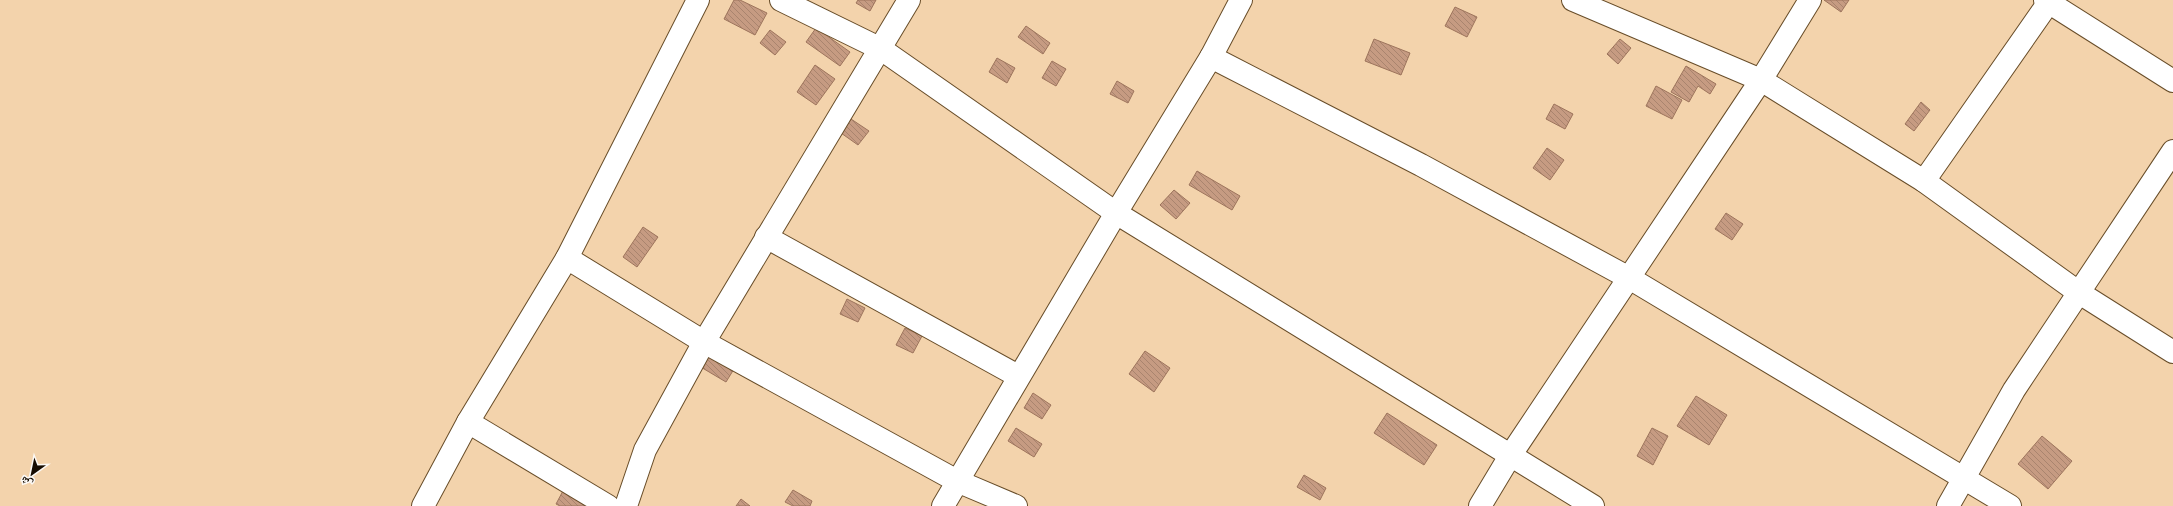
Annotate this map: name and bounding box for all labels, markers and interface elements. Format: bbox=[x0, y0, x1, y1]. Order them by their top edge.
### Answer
north arrow bbox=[12, 454, 52, 494]
text: ش bbox=[17, 472, 36, 492]

